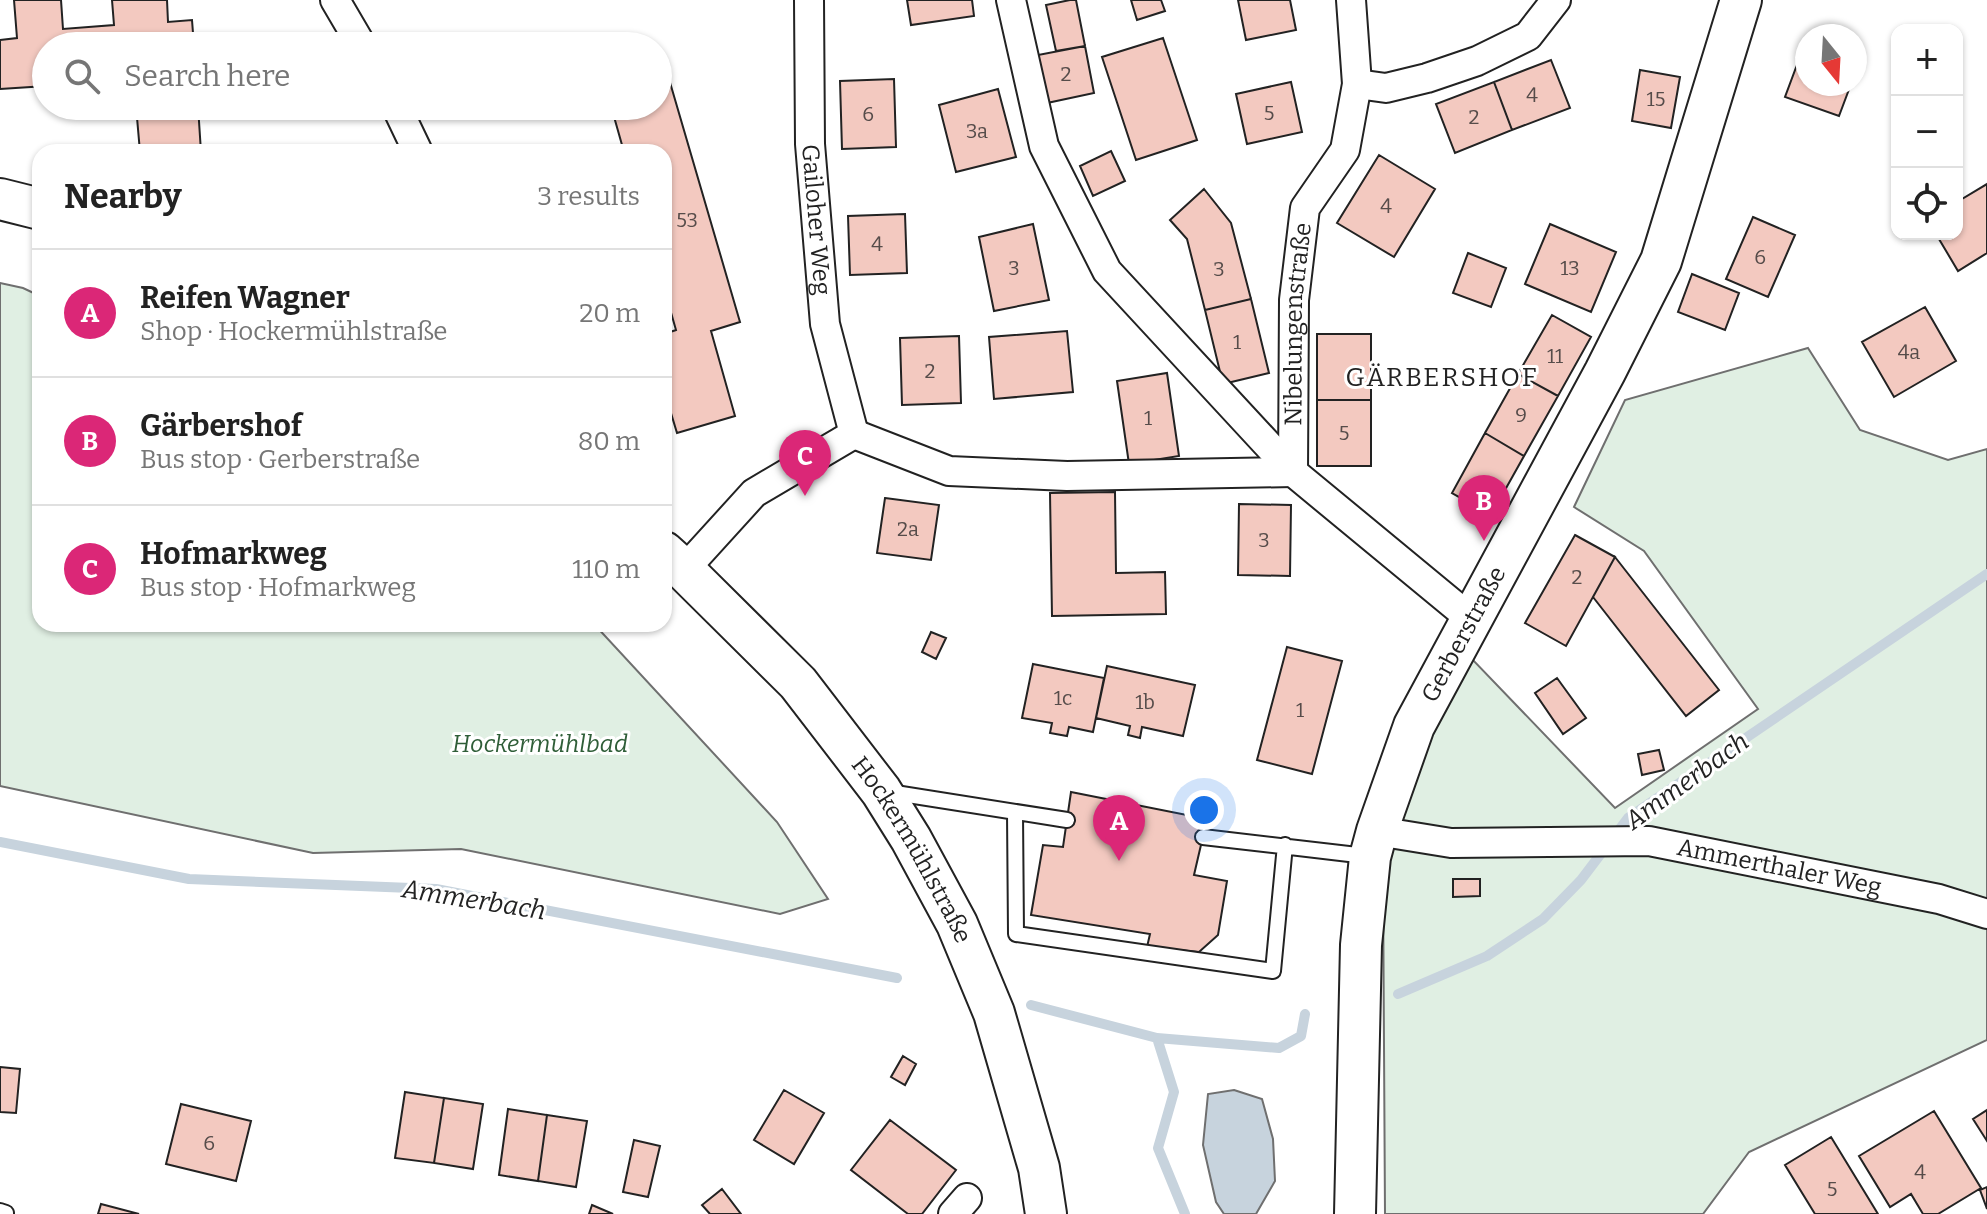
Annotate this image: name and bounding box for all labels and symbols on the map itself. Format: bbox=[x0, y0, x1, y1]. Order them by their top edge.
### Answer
north arrow bbox=[1795, 24, 1867, 96]
house number: 2 bbox=[1061, 62, 1071, 86]
house number: 4 bbox=[1526, 83, 1538, 107]
house number: 15 bbox=[1647, 87, 1665, 111]
house number: 5 bbox=[1264, 101, 1274, 125]
house number: 6 bbox=[862, 102, 874, 126]
house number: 2 bbox=[1469, 105, 1479, 129]
house number: 3a bbox=[966, 119, 988, 143]
street label: Gailoher Weg bbox=[796, 143, 837, 296]
house number: 4 bbox=[1380, 194, 1392, 218]
house number: 53 bbox=[676, 208, 698, 232]
street label: Nibelungenstraße bbox=[1279, 221, 1317, 426]
house number: 4 bbox=[871, 232, 883, 256]
house number: 6 bbox=[1754, 245, 1766, 269]
house number: 3 bbox=[1008, 256, 1020, 280]
house number: 13 bbox=[1560, 256, 1580, 280]
house number: 3 bbox=[1213, 257, 1225, 281]
house number: 1 bbox=[1233, 330, 1241, 354]
house number: 4a bbox=[1898, 340, 1920, 364]
house number: 11 bbox=[1547, 344, 1563, 368]
house number: 2 bbox=[925, 359, 935, 383]
district label: GÄRBERSHOF bbox=[1346, 362, 1538, 393]
house number: 9 bbox=[1515, 403, 1527, 427]
house number: 1 bbox=[1144, 406, 1152, 430]
house number: 5 bbox=[1339, 421, 1349, 445]
pin: C bbox=[779, 430, 831, 496]
pin: B bbox=[1458, 475, 1510, 541]
house number: 2a bbox=[897, 517, 919, 541]
house number: 3 bbox=[1258, 528, 1270, 552]
street label: Gerberstraße bbox=[1416, 562, 1511, 707]
house number: 2 bbox=[1572, 565, 1582, 589]
house number: 1c bbox=[1054, 686, 1072, 710]
house number: 1b bbox=[1135, 690, 1155, 714]
house number: 1 bbox=[1296, 698, 1304, 722]
water label: Ammerbach bbox=[1618, 726, 1755, 837]
park label: Hockermühlbad bbox=[452, 730, 628, 758]
street label: Hockermühlstraße bbox=[846, 751, 977, 947]
your location bbox=[1184, 790, 1224, 830]
pin: A bbox=[1093, 795, 1145, 861]
street label: Ammerthaler Weg bbox=[1675, 833, 1884, 901]
water label: Ammerbach bbox=[399, 873, 548, 927]
house number: 6 bbox=[203, 1131, 215, 1155]
house number: 4 bbox=[1914, 1160, 1926, 1184]
house number: 5 bbox=[1827, 1177, 1837, 1201]

